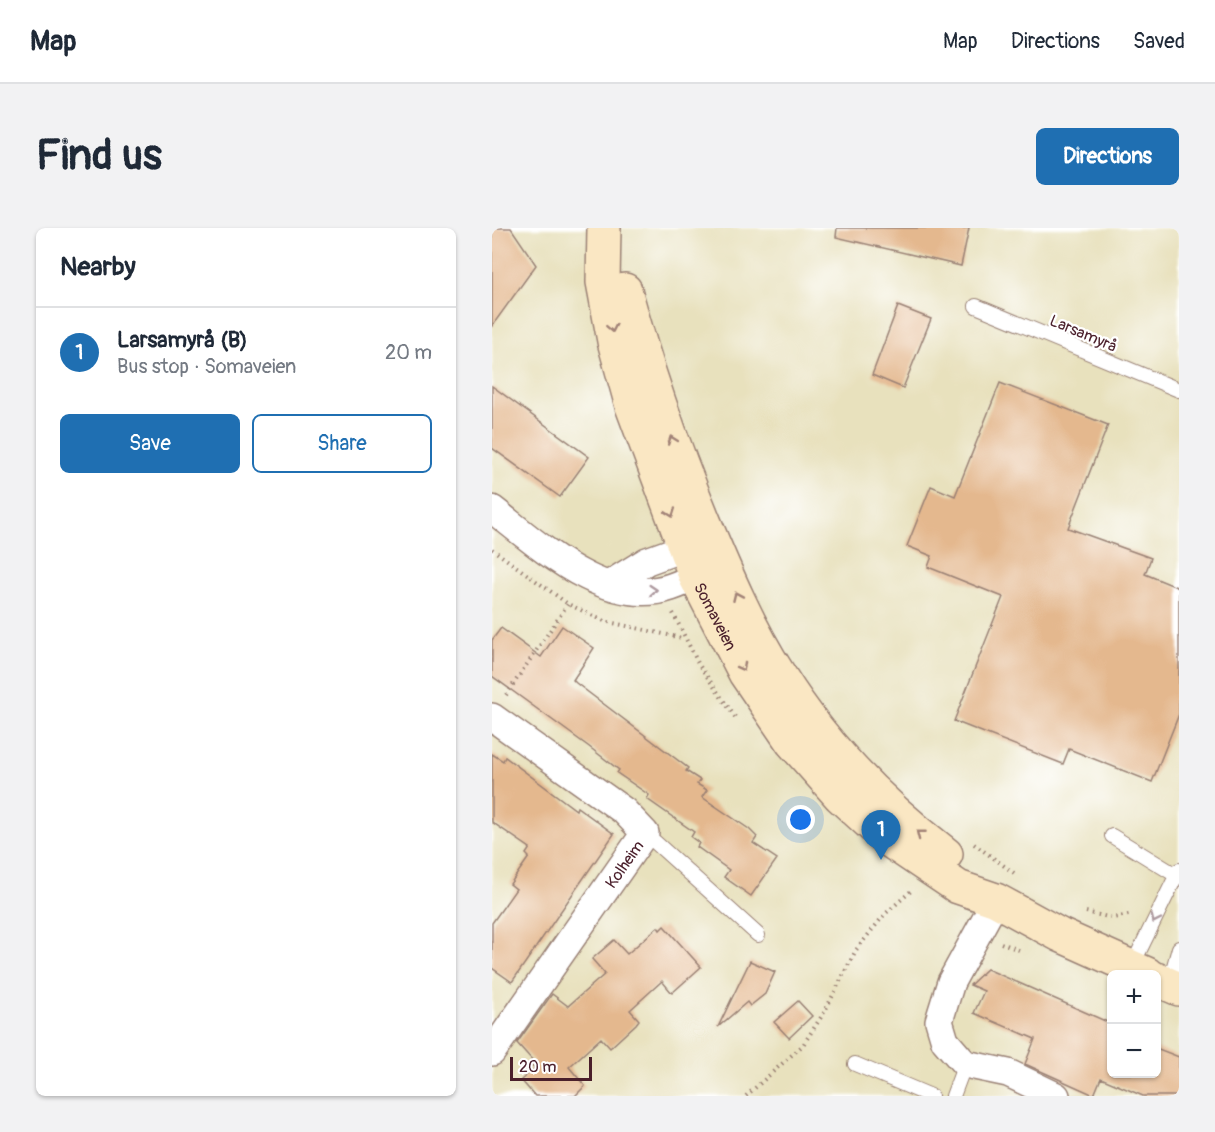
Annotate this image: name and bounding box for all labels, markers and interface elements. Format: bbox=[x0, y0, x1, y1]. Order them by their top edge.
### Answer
text: Map bbox=[30, 24, 76, 59]
text: Map bbox=[943, 28, 978, 55]
text: Directions bbox=[1011, 28, 1100, 55]
text: Saved bbox=[1133, 28, 1185, 55]
button: Directions bbox=[1036, 128, 1179, 185]
text: Find us bbox=[36, 130, 162, 182]
text: Nearby bbox=[60, 251, 136, 283]
street label: Larsamyrå bbox=[1047, 311, 1121, 357]
one-way arrow bbox=[605, 322, 618, 332]
text: Larsamyrå (B) bbox=[117, 326, 248, 354]
text: 1 bbox=[76, 340, 83, 365]
text: 20 m bbox=[385, 340, 432, 365]
text: Bus stop · Somaveien bbox=[117, 354, 296, 379]
button: Save bbox=[60, 414, 240, 473]
button: Share bbox=[252, 414, 432, 473]
one-way arrow bbox=[667, 435, 680, 445]
one-way arrow bbox=[663, 507, 676, 518]
street label: Somaveien bbox=[689, 579, 741, 654]
one-way arrow bbox=[648, 584, 657, 597]
one-way arrow bbox=[732, 591, 744, 602]
one-way arrow bbox=[735, 661, 746, 672]
your location bbox=[786, 805, 815, 834]
pin: 1 bbox=[862, 810, 900, 860]
one-way arrow bbox=[916, 831, 927, 842]
street label: Kolheim bbox=[601, 837, 649, 892]
one-way arrow bbox=[1151, 913, 1163, 924]
map controls bbox=[1107, 970, 1161, 1078]
button: + bbox=[1107, 970, 1161, 1024]
button: − bbox=[1107, 1024, 1161, 1078]
scale bar bbox=[510, 1054, 592, 1082]
text: 20 m bbox=[519, 1057, 557, 1077]

